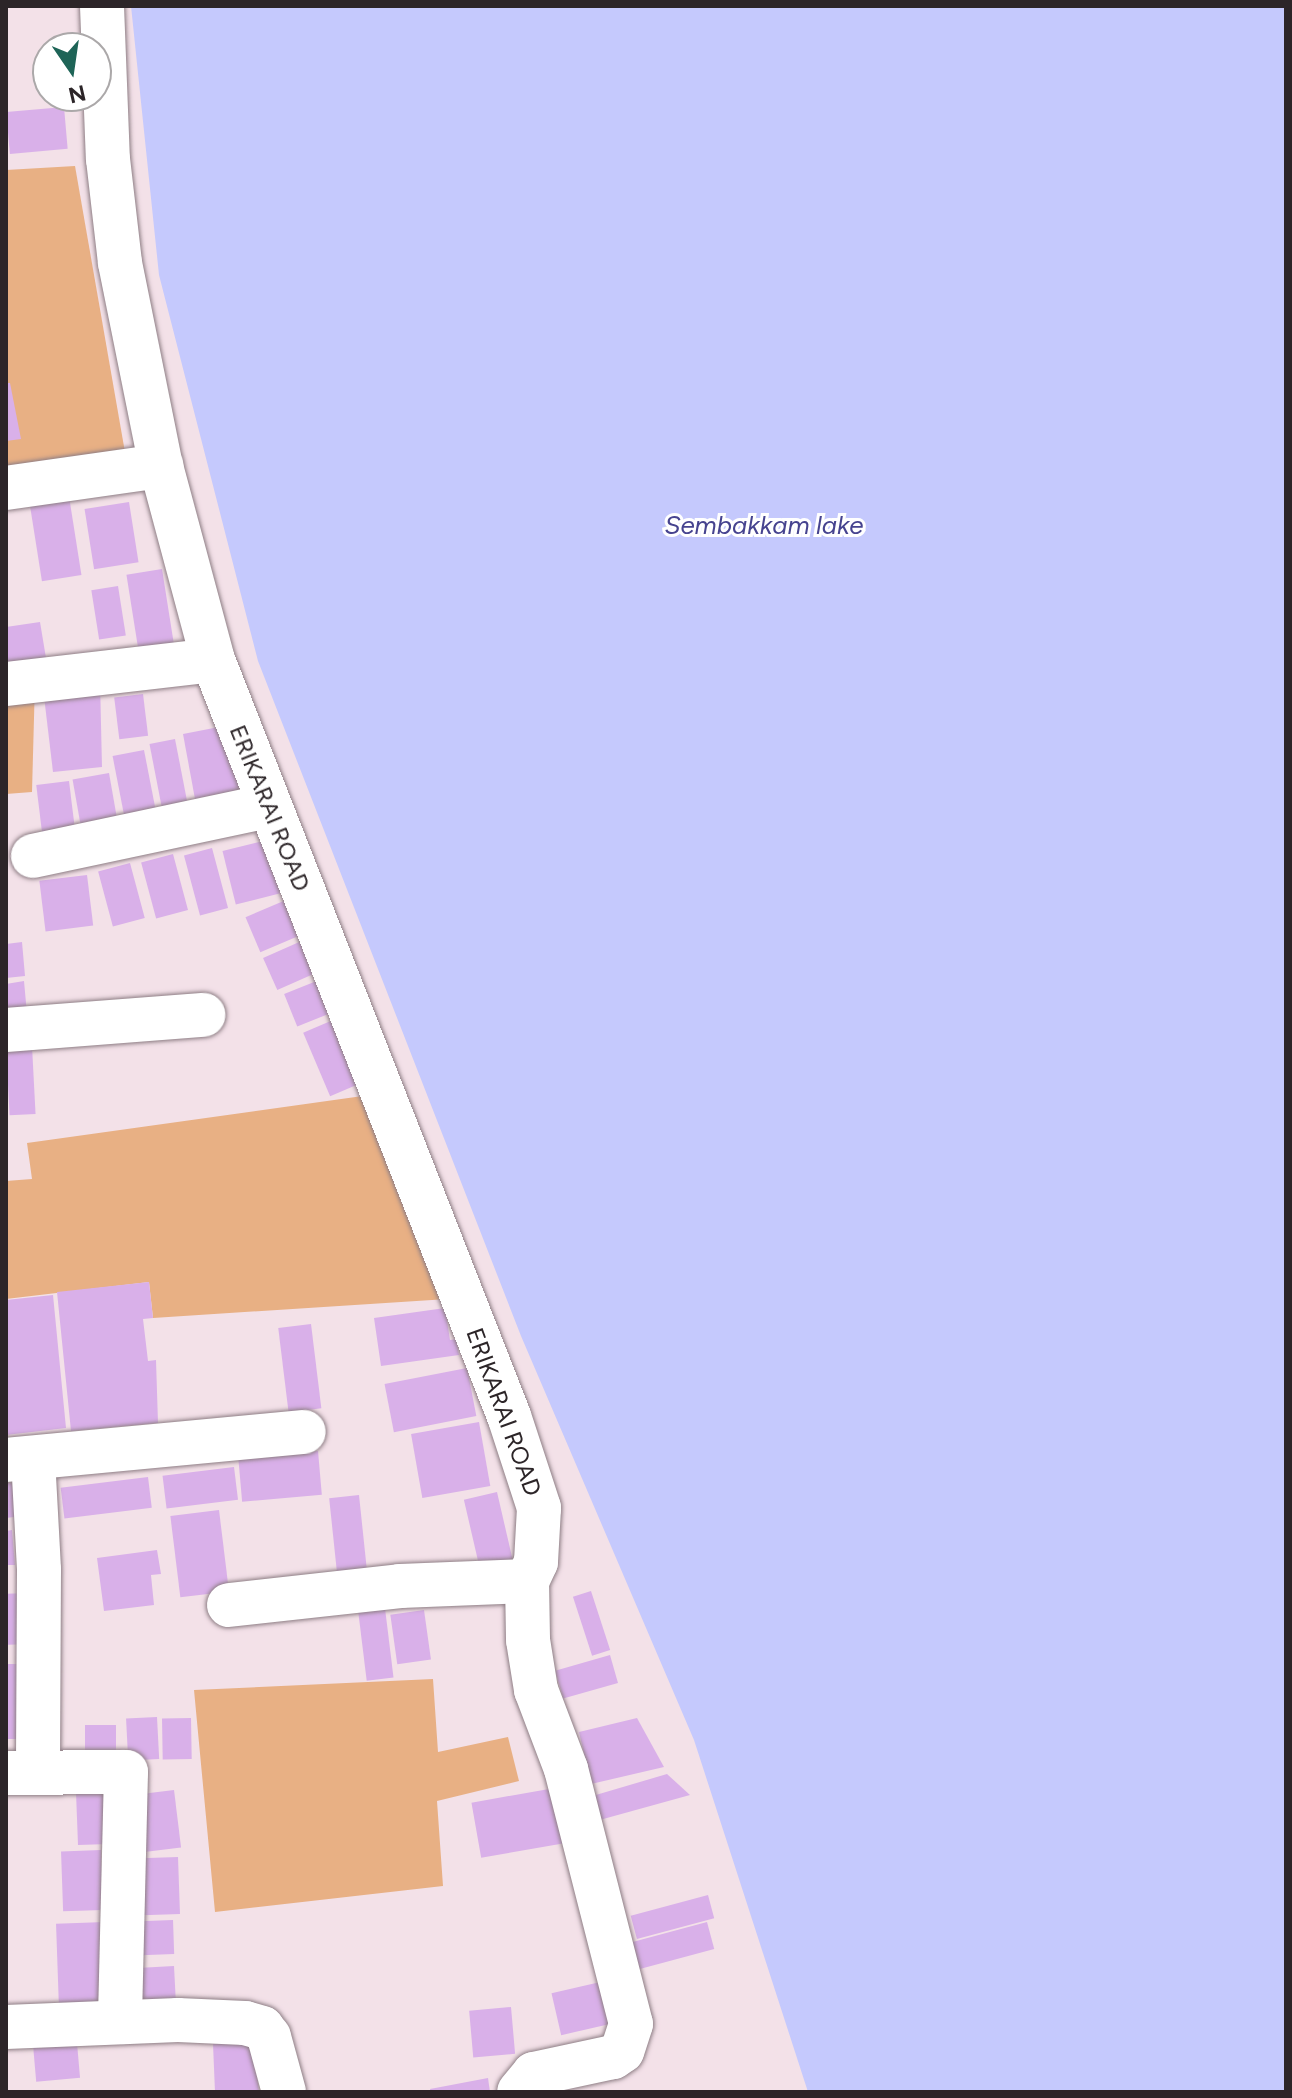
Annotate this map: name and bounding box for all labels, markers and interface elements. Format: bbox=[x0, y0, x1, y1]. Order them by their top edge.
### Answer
north arrow bbox=[32, 32, 112, 112]
text: N bbox=[66, 79, 88, 109]
water label: Sembakkam lake bbox=[664, 510, 864, 542]
street label: ERIKARAI ROAD bbox=[224, 721, 316, 895]
street label: ERIKARAI ROAD bbox=[460, 1324, 548, 1500]

